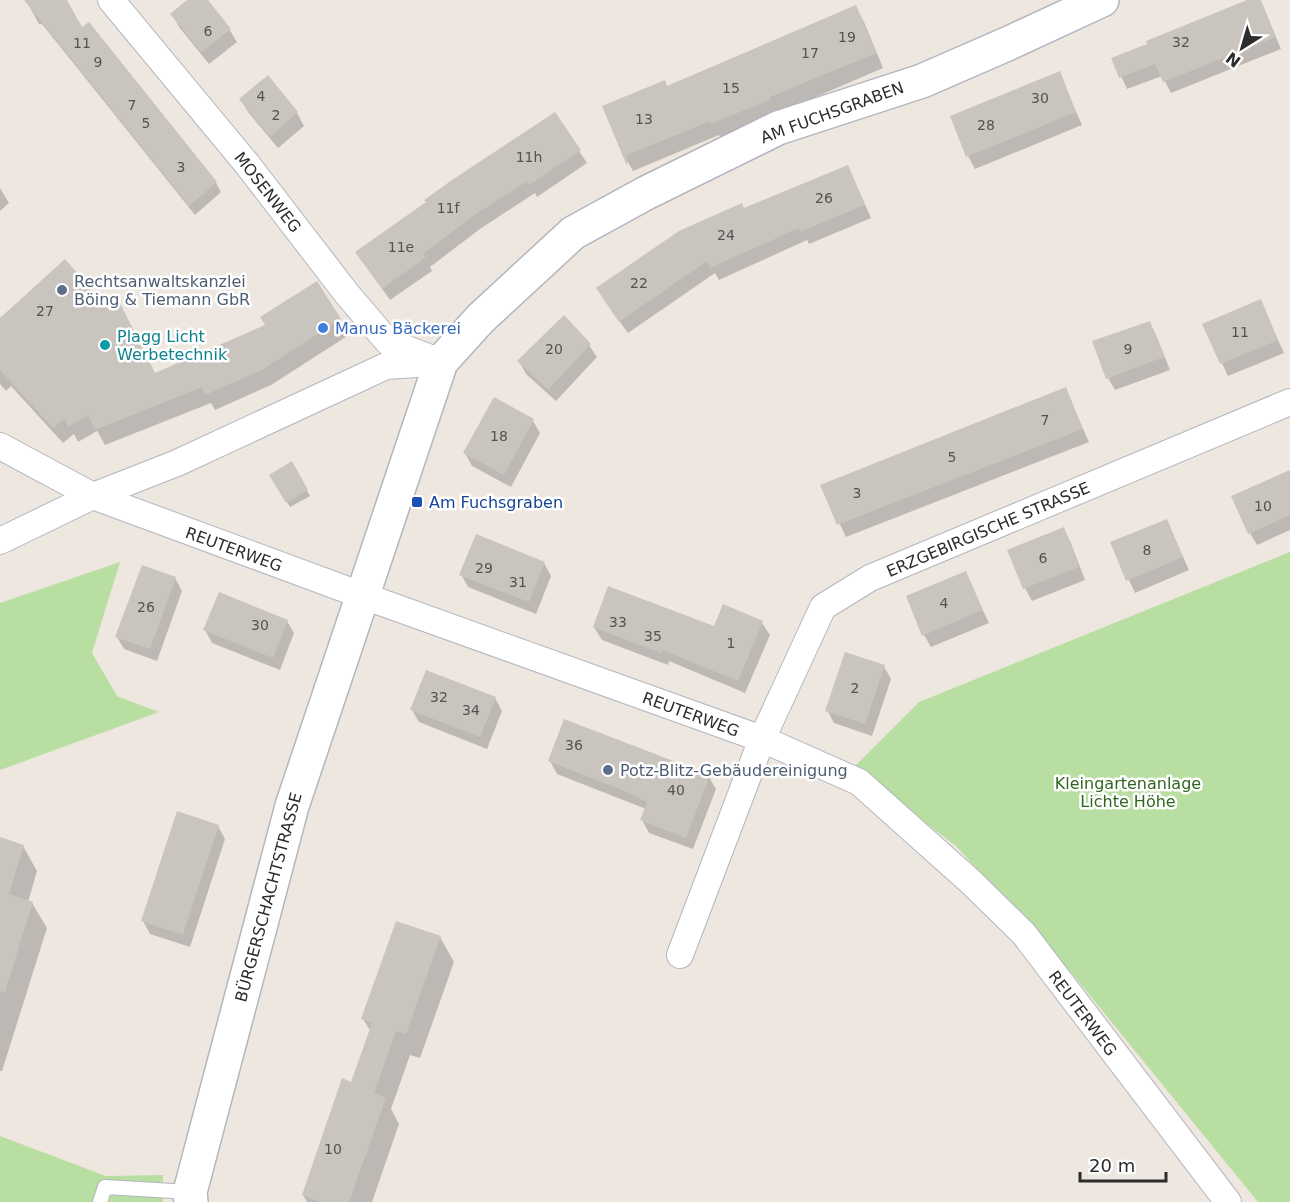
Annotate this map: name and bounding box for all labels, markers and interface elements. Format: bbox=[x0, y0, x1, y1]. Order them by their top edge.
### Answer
north arrow bbox=[1212, 18, 1272, 78]
house number: 6 bbox=[204, 23, 213, 39]
house number: 19 bbox=[838, 29, 856, 45]
house number: 32 bbox=[1172, 34, 1190, 50]
house number: 11 bbox=[73, 35, 91, 51]
house number: 17 bbox=[801, 45, 819, 61]
text: N bbox=[1222, 48, 1244, 71]
house number: 9 bbox=[94, 54, 102, 70]
street label: AM FUCHSGRABEN bbox=[758, 78, 906, 147]
house number: 15 bbox=[722, 80, 740, 96]
house number: 4 bbox=[257, 88, 266, 104]
house number: 30 bbox=[1031, 90, 1049, 106]
house number: 7 bbox=[128, 97, 136, 113]
house number: 2 bbox=[272, 107, 280, 123]
house number: 13 bbox=[635, 111, 653, 127]
house number: 5 bbox=[142, 115, 150, 131]
house number: 28 bbox=[977, 117, 995, 133]
street label: MOSENWEG bbox=[230, 148, 305, 236]
house number: 11h bbox=[516, 149, 542, 165]
house number: 3 bbox=[177, 159, 185, 175]
house number: 26 bbox=[815, 190, 833, 206]
house number: 11f bbox=[437, 200, 460, 216]
house number: 24 bbox=[717, 227, 735, 243]
house number: 11e bbox=[388, 239, 414, 255]
place label: Rechtsanwaltskanzlei Böing & Tiemann GbR bbox=[74, 272, 250, 309]
house number: 22 bbox=[630, 275, 648, 291]
marker: Rechtsanwaltskanzlei Böing & Tiemann GbR bbox=[55, 283, 69, 297]
house number: 27 bbox=[36, 303, 54, 319]
place label: Manus Bäckerei bbox=[335, 319, 461, 338]
marker: Manus Bäckerei bbox=[316, 321, 330, 335]
house number: 11 bbox=[1231, 324, 1249, 340]
place label: Plagg Licht Werbetechnik bbox=[117, 327, 228, 364]
marker: Plagg Licht Werbetechnik bbox=[98, 338, 112, 352]
house number: 20 bbox=[545, 341, 563, 357]
house number: 9 bbox=[1124, 341, 1132, 357]
house number: 7 bbox=[1041, 412, 1049, 428]
house number: 18 bbox=[490, 428, 508, 444]
house number: 5 bbox=[948, 449, 956, 465]
street label: ERZGEBIRGISCHE STRASSE bbox=[884, 478, 1093, 581]
house number: 3 bbox=[853, 485, 861, 501]
place label: Am Fuchsgraben bbox=[429, 493, 563, 512]
marker: Am Fuchsgraben bbox=[410, 495, 424, 509]
house number: 10 bbox=[1254, 498, 1272, 514]
street label: REUTERWEG bbox=[183, 523, 285, 576]
house number: 8 bbox=[1143, 542, 1151, 558]
house number: 6 bbox=[1039, 550, 1048, 566]
house number: 29 bbox=[475, 560, 493, 576]
house number: 31 bbox=[509, 574, 527, 590]
house number: 4 bbox=[940, 595, 949, 611]
house number: 26 bbox=[137, 599, 155, 615]
house number: 33 bbox=[609, 614, 627, 630]
house number: 30 bbox=[251, 617, 269, 633]
house number: 35 bbox=[644, 628, 662, 644]
house number: 1 bbox=[727, 635, 735, 651]
house number: 2 bbox=[851, 680, 859, 696]
street label: REUTERWEG bbox=[640, 688, 742, 741]
house number: 32 bbox=[430, 689, 448, 705]
house number: 34 bbox=[462, 702, 480, 718]
house number: 36 bbox=[565, 737, 583, 753]
place label: Potz-Blitz-Gebäudereinigung bbox=[620, 761, 848, 780]
marker: Potz-Blitz-Gebäudereinigung bbox=[601, 763, 615, 777]
park label: Kleingartenanlage Lichte Höhe bbox=[1055, 774, 1201, 811]
house number: 40 bbox=[667, 782, 685, 798]
street label: BÜRGERSCHACHTSTRASSE bbox=[231, 790, 306, 1004]
street label: REUTERWEG bbox=[1044, 967, 1121, 1060]
house number: 10 bbox=[324, 1141, 342, 1157]
scale bar bbox=[1080, 1145, 1166, 1183]
text: 20 m bbox=[1089, 1155, 1135, 1176]

